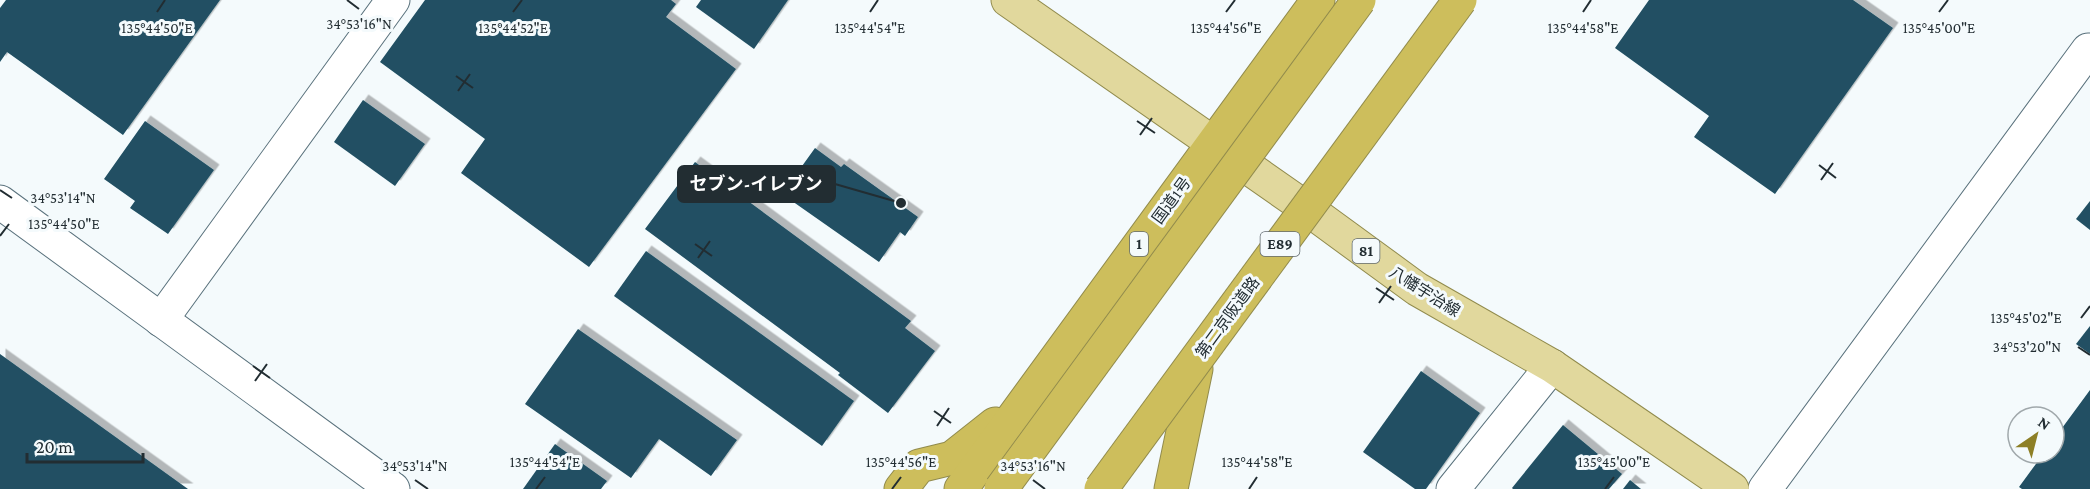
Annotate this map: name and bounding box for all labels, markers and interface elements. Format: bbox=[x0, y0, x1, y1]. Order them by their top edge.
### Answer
text: 34°53'16"N bbox=[326, 16, 392, 32]
text: 135°44'50"E bbox=[121, 20, 193, 36]
text: 135°44'52"E bbox=[478, 20, 548, 36]
text: 135°44'54"E bbox=[835, 20, 905, 36]
text: 135°44'56"E bbox=[1191, 20, 1261, 36]
text: 135°44'58"E bbox=[1548, 20, 1619, 36]
text: 135°45'00"E bbox=[1903, 20, 1975, 36]
callout: セブン-イレブン bbox=[678, 166, 835, 202]
text: セブン-イレブン bbox=[690, 174, 822, 194]
street label: 国道1号 bbox=[1149, 174, 1194, 227]
text: 34°53'14"N bbox=[30, 190, 96, 206]
text: 135°44'50"E bbox=[28, 216, 100, 232]
road number: 1 bbox=[1130, 232, 1148, 256]
road number: E89 bbox=[1260, 232, 1300, 256]
road number: 81 bbox=[1352, 239, 1380, 263]
street label: 八幡宇治線 bbox=[1386, 263, 1463, 320]
street label: 第二京阪道路 bbox=[1192, 273, 1262, 361]
text: 135°45'02"E bbox=[1990, 310, 2062, 326]
text: 34°53'20"N bbox=[1993, 339, 2061, 355]
north arrow bbox=[2006, 405, 2066, 465]
text: N bbox=[2035, 413, 2054, 433]
scale bar bbox=[27, 426, 142, 464]
text: 20 m bbox=[36, 437, 73, 457]
text: 135°44'54"E bbox=[510, 454, 580, 470]
text: 135°44'56"E bbox=[866, 454, 936, 470]
text: 135°44'58"E bbox=[1222, 454, 1293, 470]
text: 135°45'00"E bbox=[1578, 454, 1650, 470]
text: 34°53'14"N bbox=[382, 458, 448, 474]
text: 34°53'16"N bbox=[1000, 458, 1066, 474]

